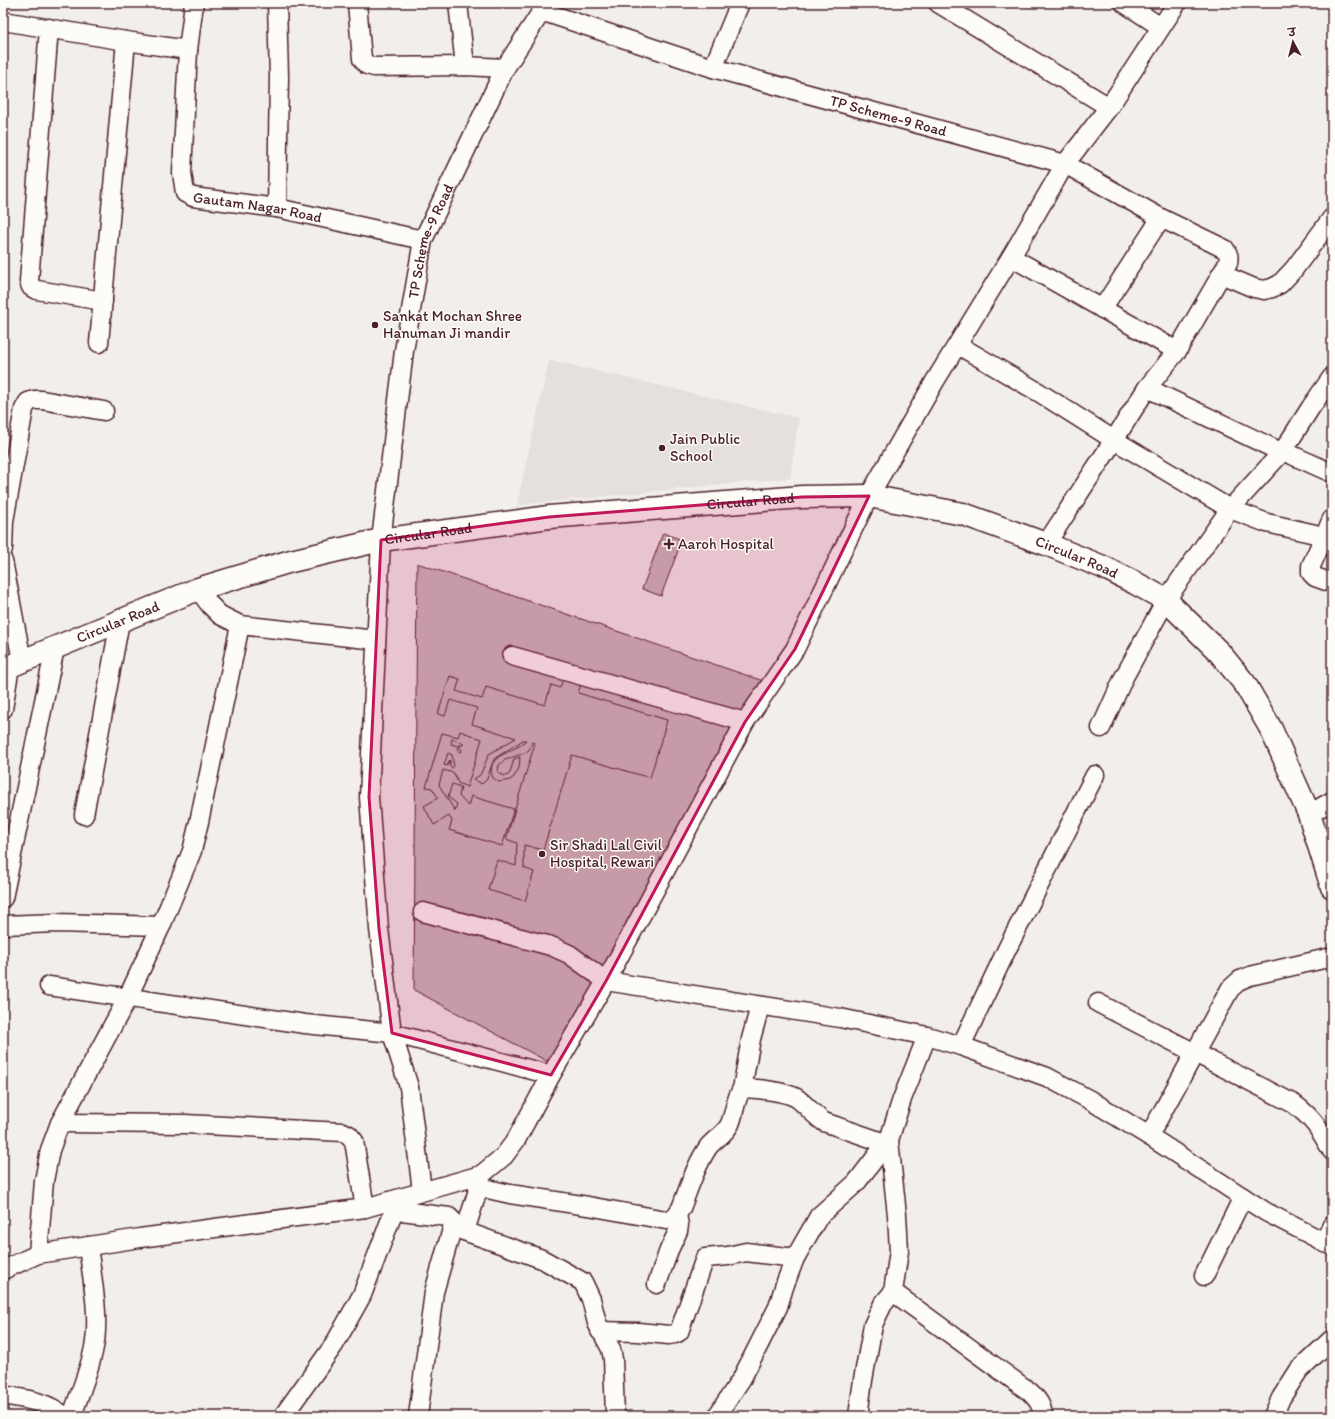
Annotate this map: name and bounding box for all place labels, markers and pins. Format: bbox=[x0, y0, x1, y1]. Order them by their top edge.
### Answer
place label: Sankat Mochan Shree Hanuman Ji mandir bbox=[383, 307, 522, 342]
marker: Sankat Mochan Shree Hanuman Ji mandir bbox=[370, 320, 380, 330]
place label: Jain Public School bbox=[670, 430, 740, 465]
marker: Jain Public School bbox=[657, 443, 667, 453]
place label: Aaroh Hospital bbox=[678, 535, 775, 553]
marker: Aaroh Hospital bbox=[663, 538, 675, 550]
place label: Sir Shadi Lal Civil Hospital, Rewari bbox=[550, 836, 663, 871]
marker: Sir Shadi Lal Civil Hospital, Rewari bbox=[537, 849, 547, 859]

